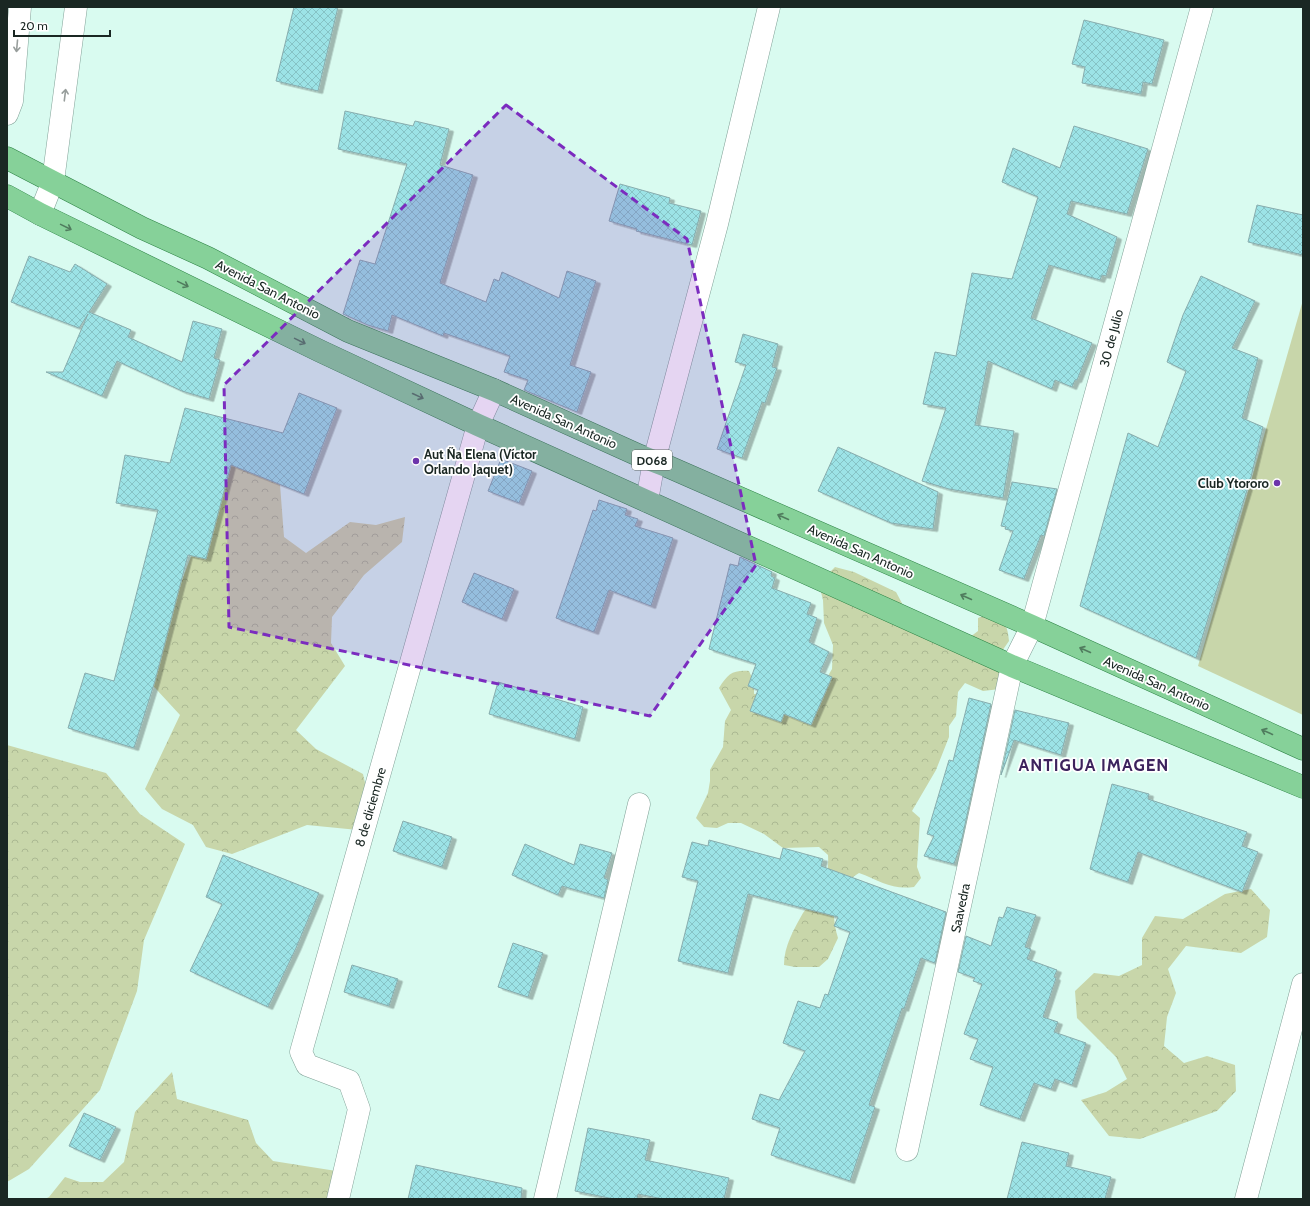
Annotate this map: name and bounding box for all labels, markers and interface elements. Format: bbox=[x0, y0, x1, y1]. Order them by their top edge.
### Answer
scale bar bbox=[14, 12, 110, 38]
text: 20 m bbox=[20, 18, 48, 33]
one-way arrow bbox=[13, 39, 20, 52]
one-way arrow bbox=[61, 89, 69, 102]
one-way arrow bbox=[60, 224, 72, 231]
street label: Avenida San Antonio bbox=[213, 256, 323, 322]
one-way arrow bbox=[177, 281, 189, 288]
street label: 30 de Julio bbox=[1096, 308, 1126, 368]
one-way arrow bbox=[294, 338, 306, 345]
street label: Avenida San Antonio bbox=[508, 390, 620, 452]
one-way arrow bbox=[411, 393, 423, 400]
place label: Aut Ña Elena (Víctor Orlando Jaquet) bbox=[424, 446, 537, 477]
road number: D068 bbox=[632, 450, 672, 470]
marker: Aut Ña Elena (Víctor Orlando Jaquet) bbox=[411, 456, 421, 466]
place label: Club Ytororo bbox=[1198, 475, 1270, 491]
marker: Club Ytororo bbox=[1272, 478, 1282, 488]
one-way arrow bbox=[778, 513, 790, 520]
street label: Avenida San Antonio bbox=[805, 520, 917, 582]
one-way arrow bbox=[961, 593, 973, 601]
one-way arrow bbox=[1080, 646, 1092, 653]
street label: Avenida San Antonio bbox=[1101, 652, 1213, 714]
one-way arrow bbox=[1262, 728, 1274, 736]
district label: ANTIGUA IMAGEN bbox=[1019, 755, 1169, 775]
street label: 8 de diciembre bbox=[351, 765, 389, 849]
street label: Saavedra bbox=[947, 881, 973, 934]

